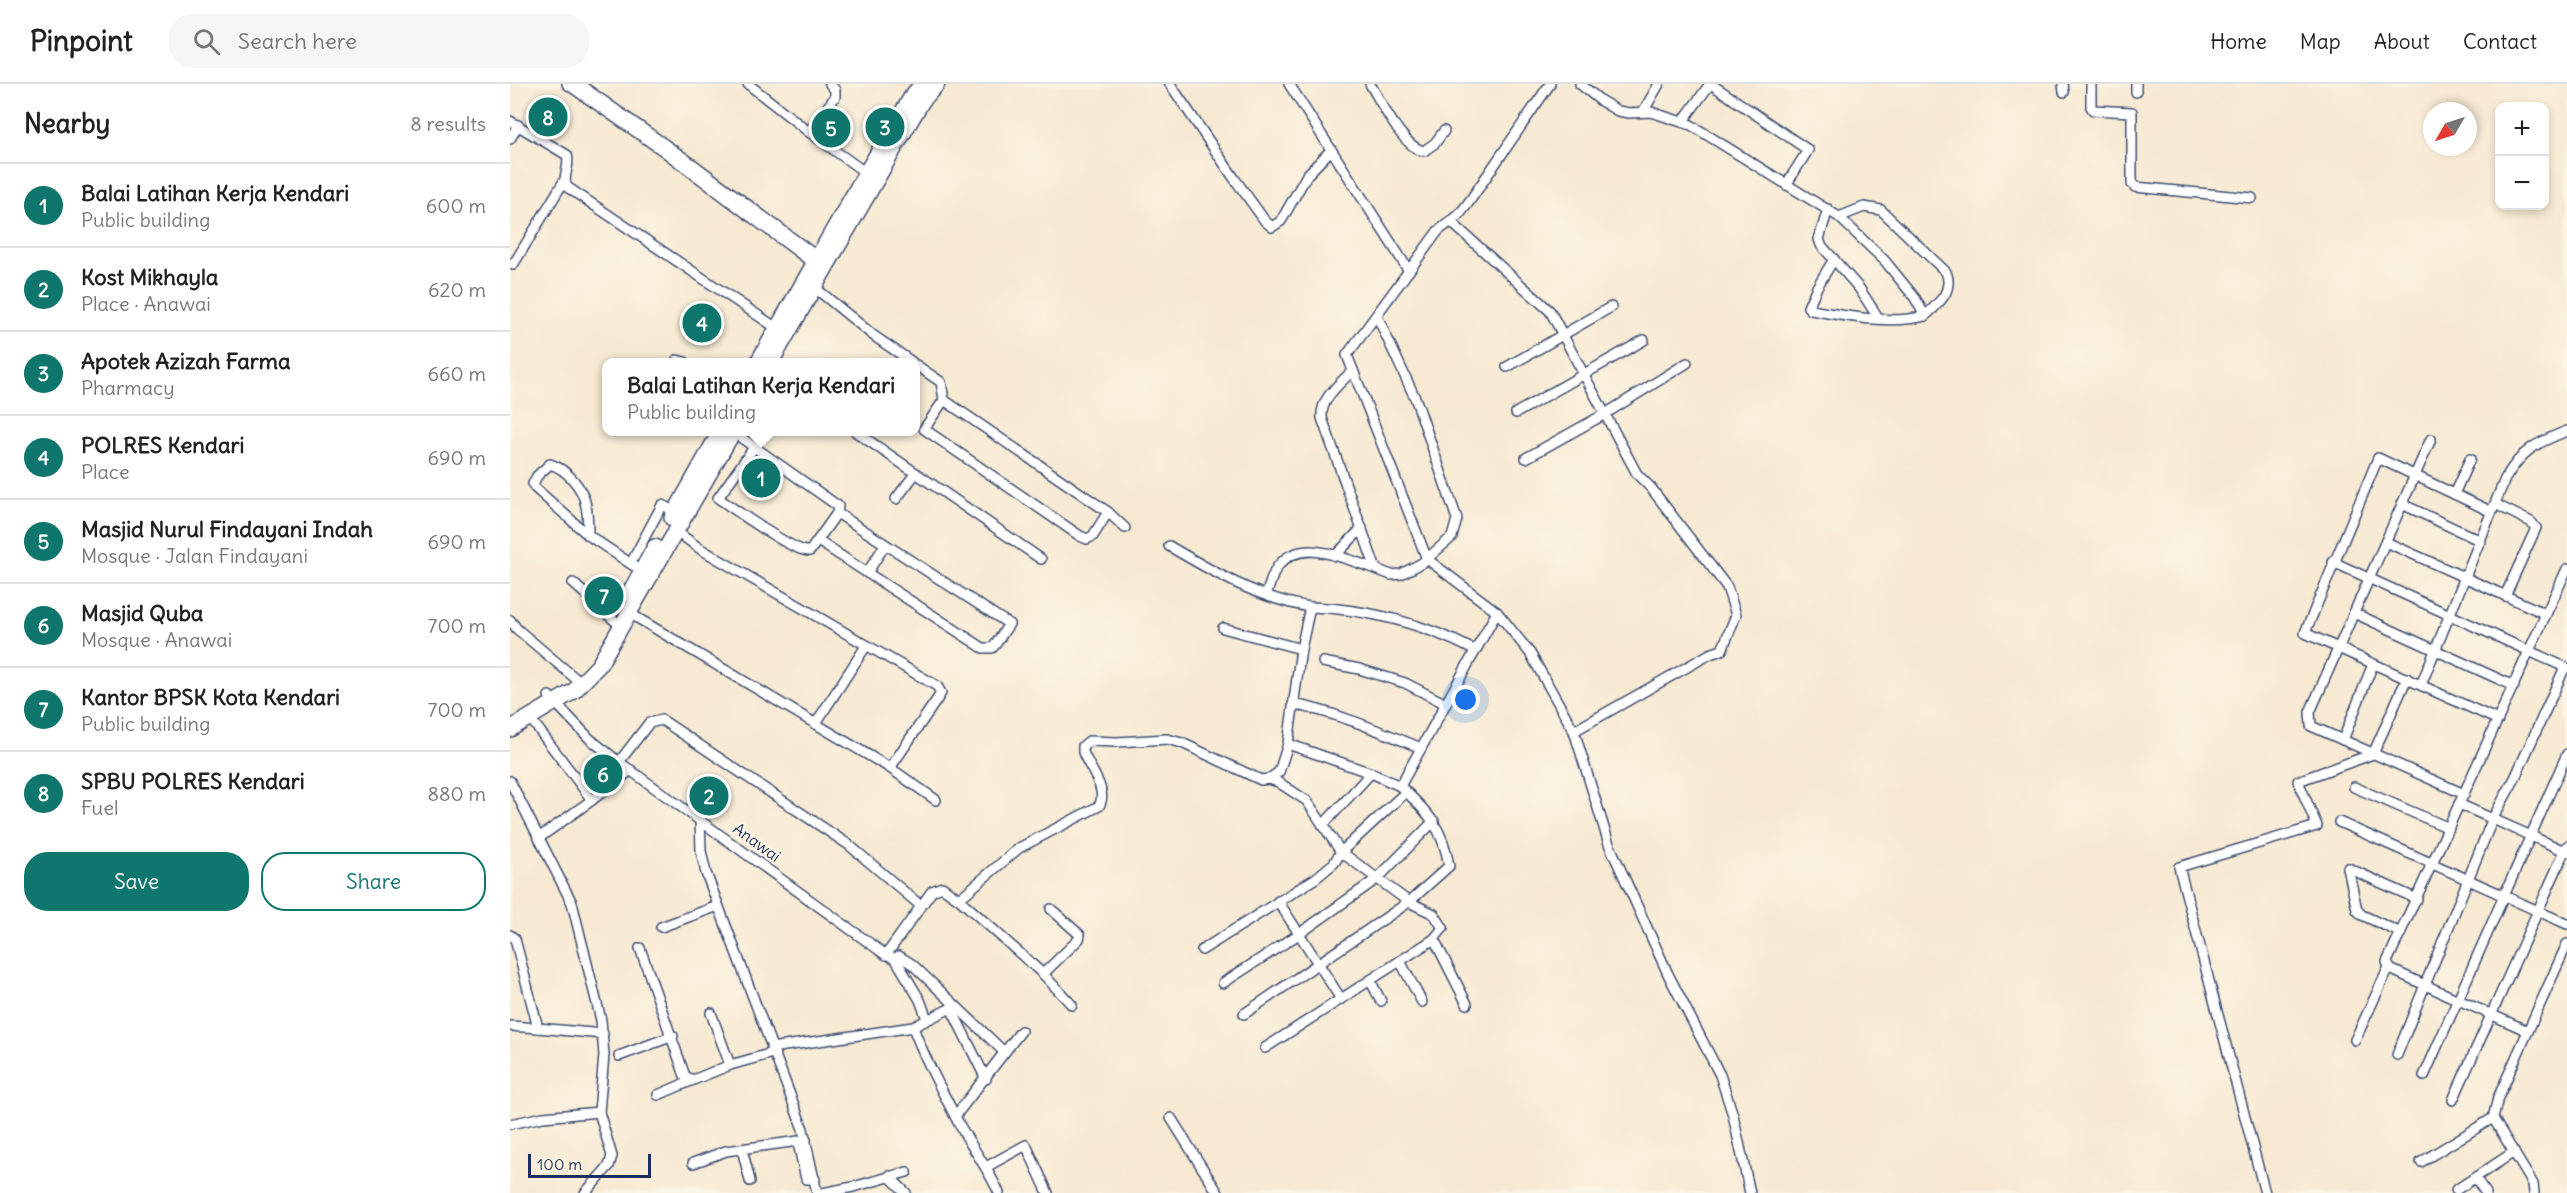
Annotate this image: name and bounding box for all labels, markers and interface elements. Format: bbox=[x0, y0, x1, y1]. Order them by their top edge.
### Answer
search box bbox=[169, 14, 589, 68]
text: Pinpoint bbox=[30, 23, 133, 59]
icon: search bbox=[190, 25, 223, 58]
text: Search here bbox=[238, 27, 357, 55]
text: Home bbox=[2210, 28, 2267, 55]
text: Map bbox=[2300, 28, 2341, 55]
text: About bbox=[2374, 28, 2430, 55]
text: Contact bbox=[2463, 28, 2537, 55]
pin: 8 bbox=[528, 94, 567, 140]
north arrow bbox=[2423, 102, 2477, 156]
map controls bbox=[2495, 102, 2549, 210]
button: + bbox=[2495, 102, 2549, 156]
pin: 3 bbox=[866, 104, 904, 150]
pin: 5 bbox=[812, 106, 850, 150]
text: Nearby bbox=[24, 107, 110, 140]
text: 8 results bbox=[410, 111, 486, 136]
button: − bbox=[2495, 156, 2549, 210]
text: Balai Latihan Kerja Kendari bbox=[81, 179, 349, 207]
text: 1 bbox=[40, 193, 47, 218]
text: 600 m bbox=[426, 193, 486, 218]
text: Public building bbox=[81, 207, 210, 232]
text: Kost Mikhayla bbox=[81, 263, 218, 291]
text: 2 bbox=[38, 277, 49, 302]
text: 620 m bbox=[428, 277, 486, 302]
text: Place · Anawai bbox=[81, 291, 211, 316]
pin: 4 bbox=[682, 300, 722, 346]
text: Apotek Azizah Farma bbox=[81, 347, 291, 375]
popup bbox=[602, 358, 920, 436]
text: 3 bbox=[38, 361, 49, 386]
text: 660 m bbox=[427, 361, 486, 386]
text: Balai Latihan Kerja Kendari bbox=[627, 371, 895, 399]
text: Pharmacy bbox=[81, 375, 175, 400]
text: Public building bbox=[627, 399, 756, 424]
text: POLRES Kendari bbox=[81, 431, 245, 459]
text: 4 bbox=[38, 445, 49, 470]
text: 690 m bbox=[428, 445, 486, 470]
pin: 1 bbox=[742, 456, 780, 500]
text: Place bbox=[81, 459, 129, 484]
text: Masjid Nurul Findayani Indah bbox=[81, 515, 373, 543]
text: 5 bbox=[38, 529, 49, 554]
text: 690 m bbox=[428, 529, 486, 554]
text: Mosque · Jalan Findayani bbox=[81, 543, 308, 568]
pin: 7 bbox=[584, 574, 623, 618]
text: Masjid Quba bbox=[81, 599, 203, 627]
text: 6 bbox=[38, 613, 49, 638]
text: 700 m bbox=[428, 613, 486, 638]
text: Mosque · Anawai bbox=[81, 627, 232, 652]
text: Kantor BPSK Kota Kendari bbox=[81, 683, 340, 711]
your location bbox=[1451, 685, 1480, 714]
text: 7 bbox=[39, 697, 48, 722]
text: 700 m bbox=[428, 697, 486, 722]
text: Public building bbox=[81, 711, 210, 736]
pin: 6 bbox=[584, 752, 622, 796]
text: SPBU POLRES Kendari bbox=[81, 767, 305, 795]
pin: 2 bbox=[690, 774, 728, 818]
text: 8 bbox=[38, 781, 49, 806]
text: 880 m bbox=[428, 781, 486, 806]
text: Fuel bbox=[81, 795, 118, 820]
street label: Anawai bbox=[729, 818, 785, 866]
button: Save bbox=[24, 852, 249, 911]
button: Share bbox=[261, 852, 486, 911]
scale bar bbox=[528, 1151, 651, 1178]
text: 100 m bbox=[537, 1154, 582, 1174]

